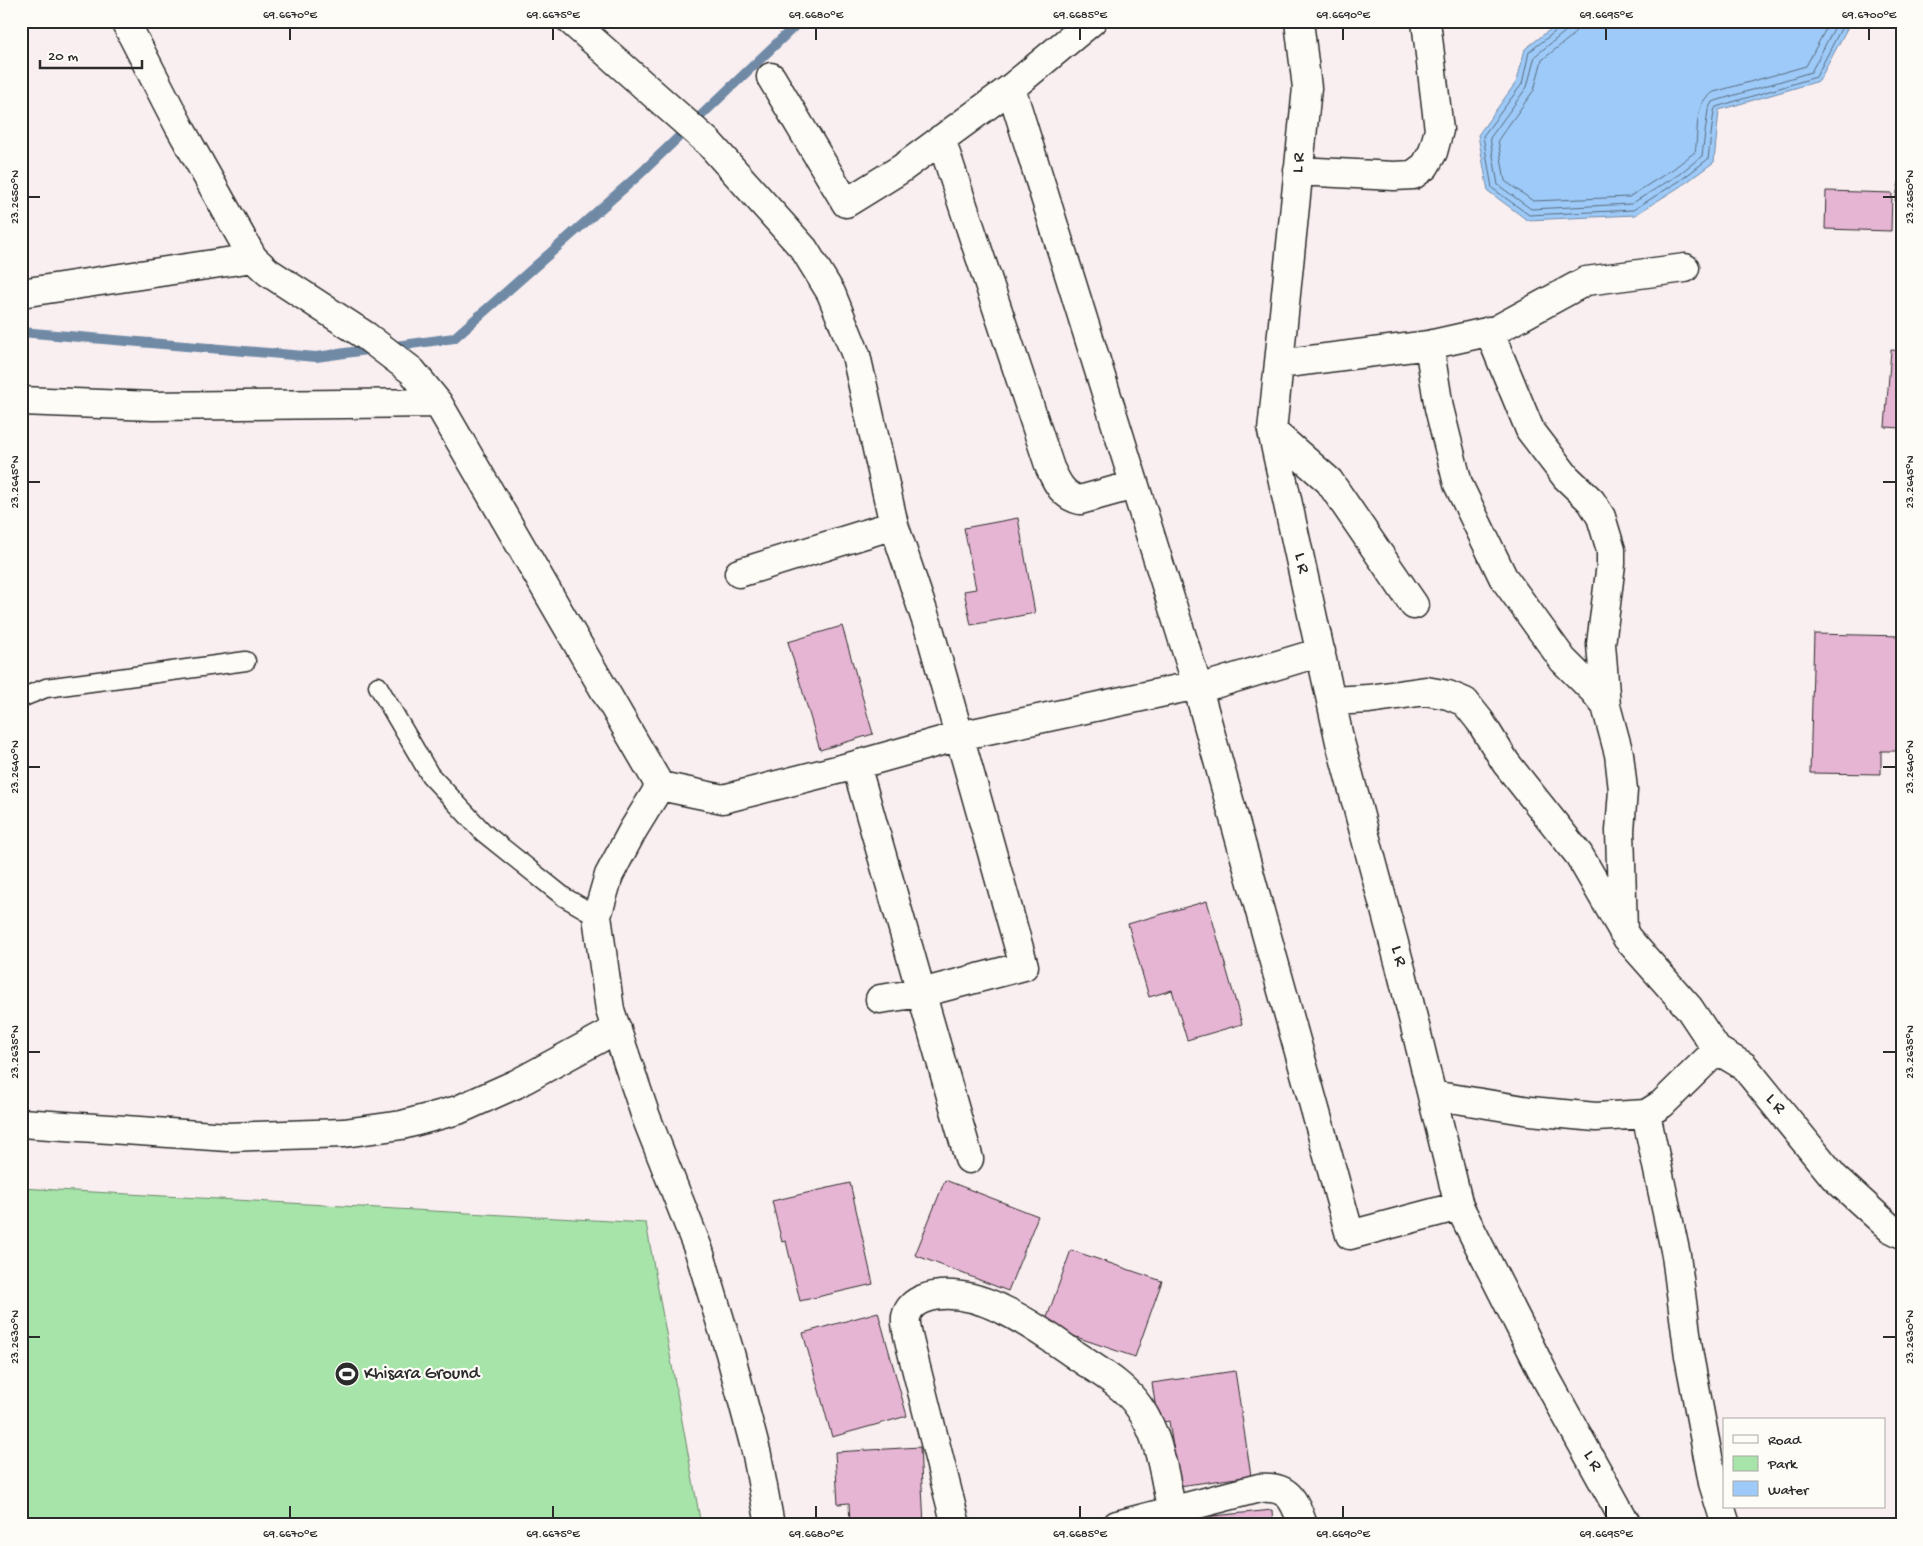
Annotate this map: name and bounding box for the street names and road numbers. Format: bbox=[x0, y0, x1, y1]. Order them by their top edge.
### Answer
street label: L R bbox=[1287, 151, 1311, 174]
street label: L R bbox=[1289, 551, 1313, 576]
street label: L R bbox=[1385, 943, 1411, 969]
street label: L R bbox=[1760, 1089, 1790, 1119]
street label: L R bbox=[1578, 1447, 1606, 1475]

